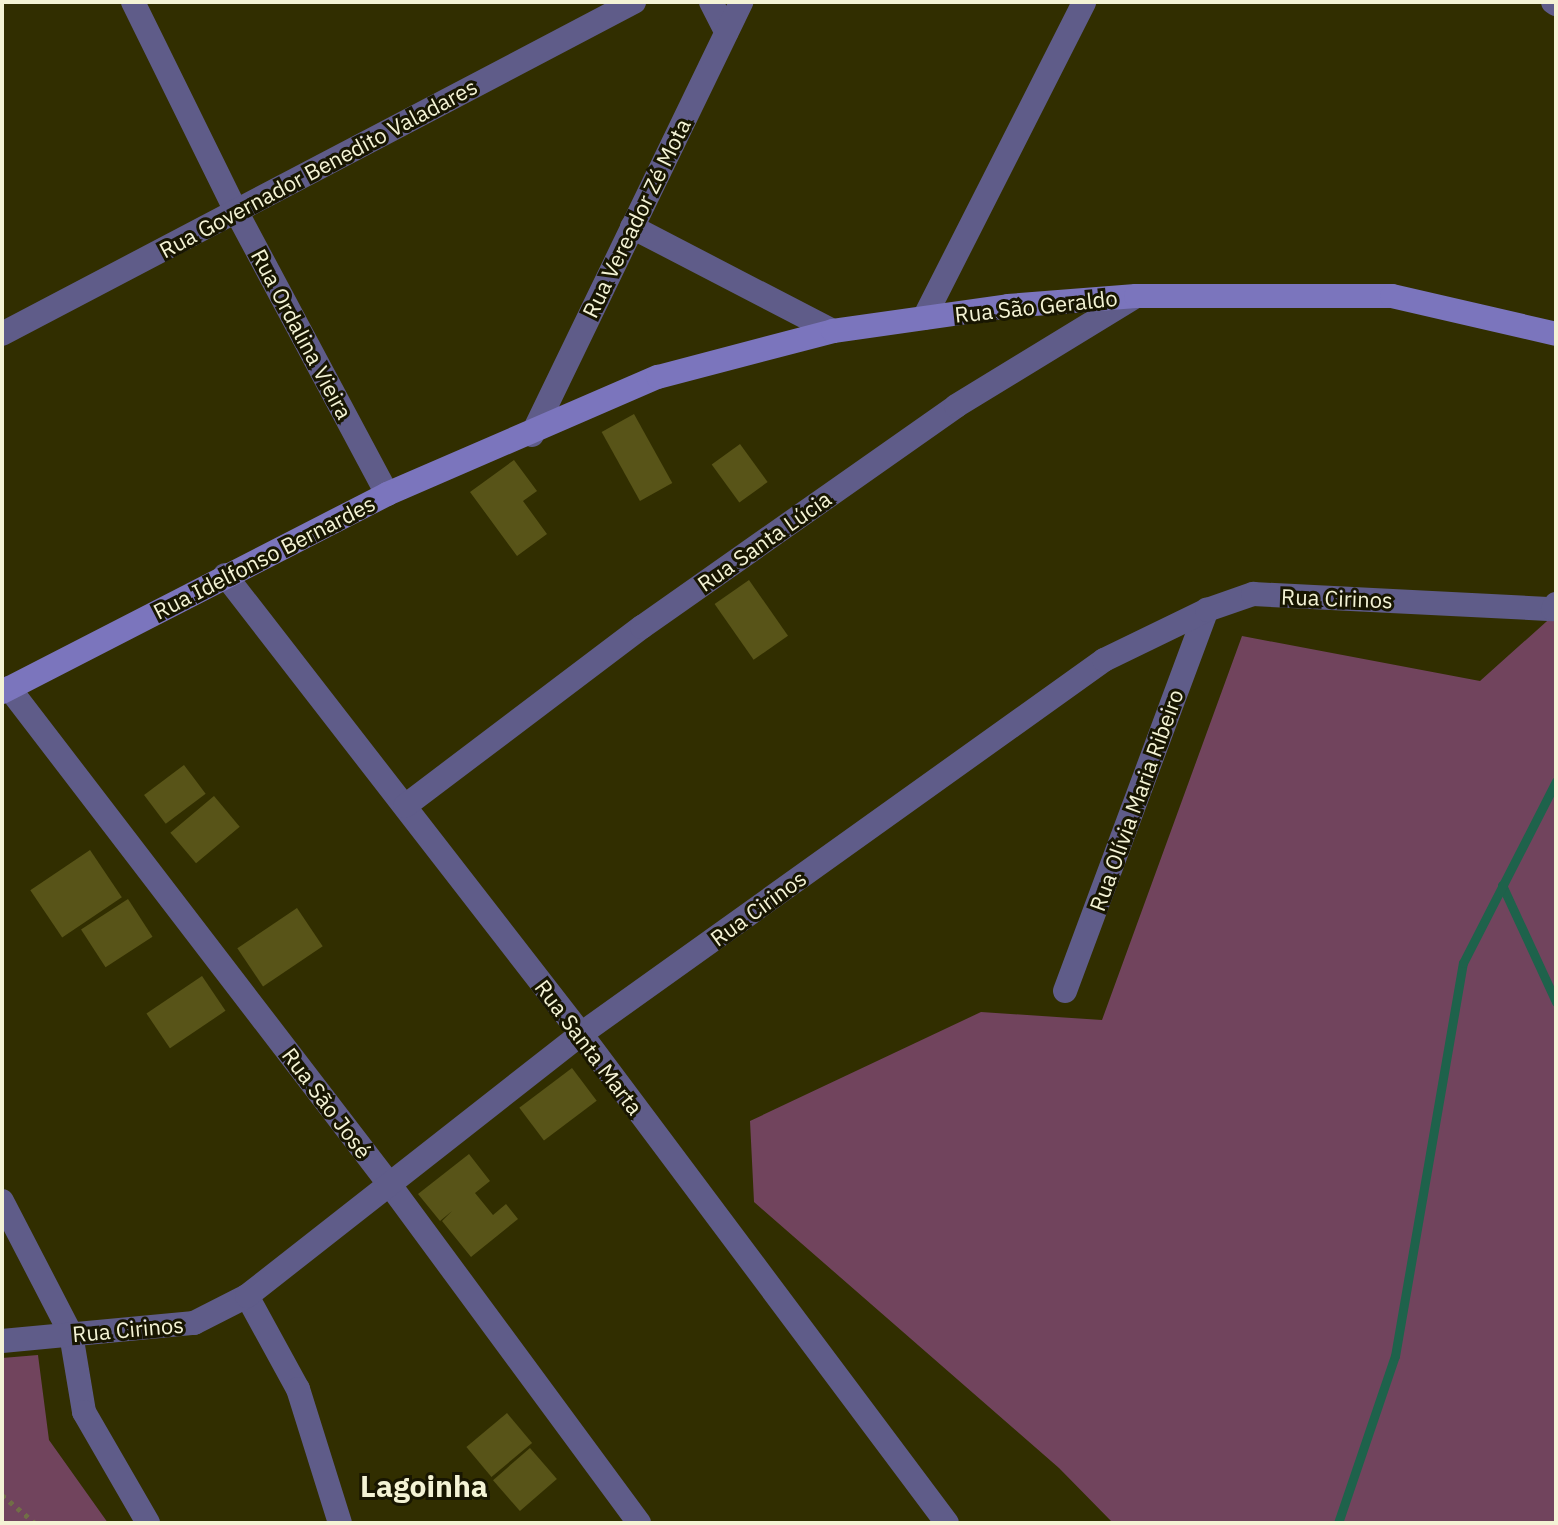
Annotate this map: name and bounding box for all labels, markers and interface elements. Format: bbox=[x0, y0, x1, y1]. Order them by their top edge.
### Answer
street label: Rua Governador Benedito Valadares bbox=[155, 73, 481, 263]
street label: Rua Vereador Zé Mota bbox=[576, 114, 696, 322]
street label: Rua Ordalina Vieira bbox=[246, 245, 358, 423]
street label: Rua São Geraldo bbox=[953, 284, 1119, 328]
street label: Rua Santa Lúcia bbox=[692, 485, 836, 597]
street label: Rua Idelfonso Bernardes bbox=[149, 490, 379, 624]
street label: Rua Cirinos bbox=[1281, 583, 1393, 613]
street label: Rua Olívia Maria Ribeiro bbox=[1084, 685, 1188, 915]
street label: Rua Cirinos bbox=[705, 864, 811, 952]
street label: Rua Santa Marta bbox=[530, 974, 648, 1120]
street label: Rua São José bbox=[277, 1042, 377, 1164]
street label: Rua Cirinos bbox=[71, 1311, 185, 1347]
district label: Lagoinha bbox=[360, 1468, 488, 1504]

